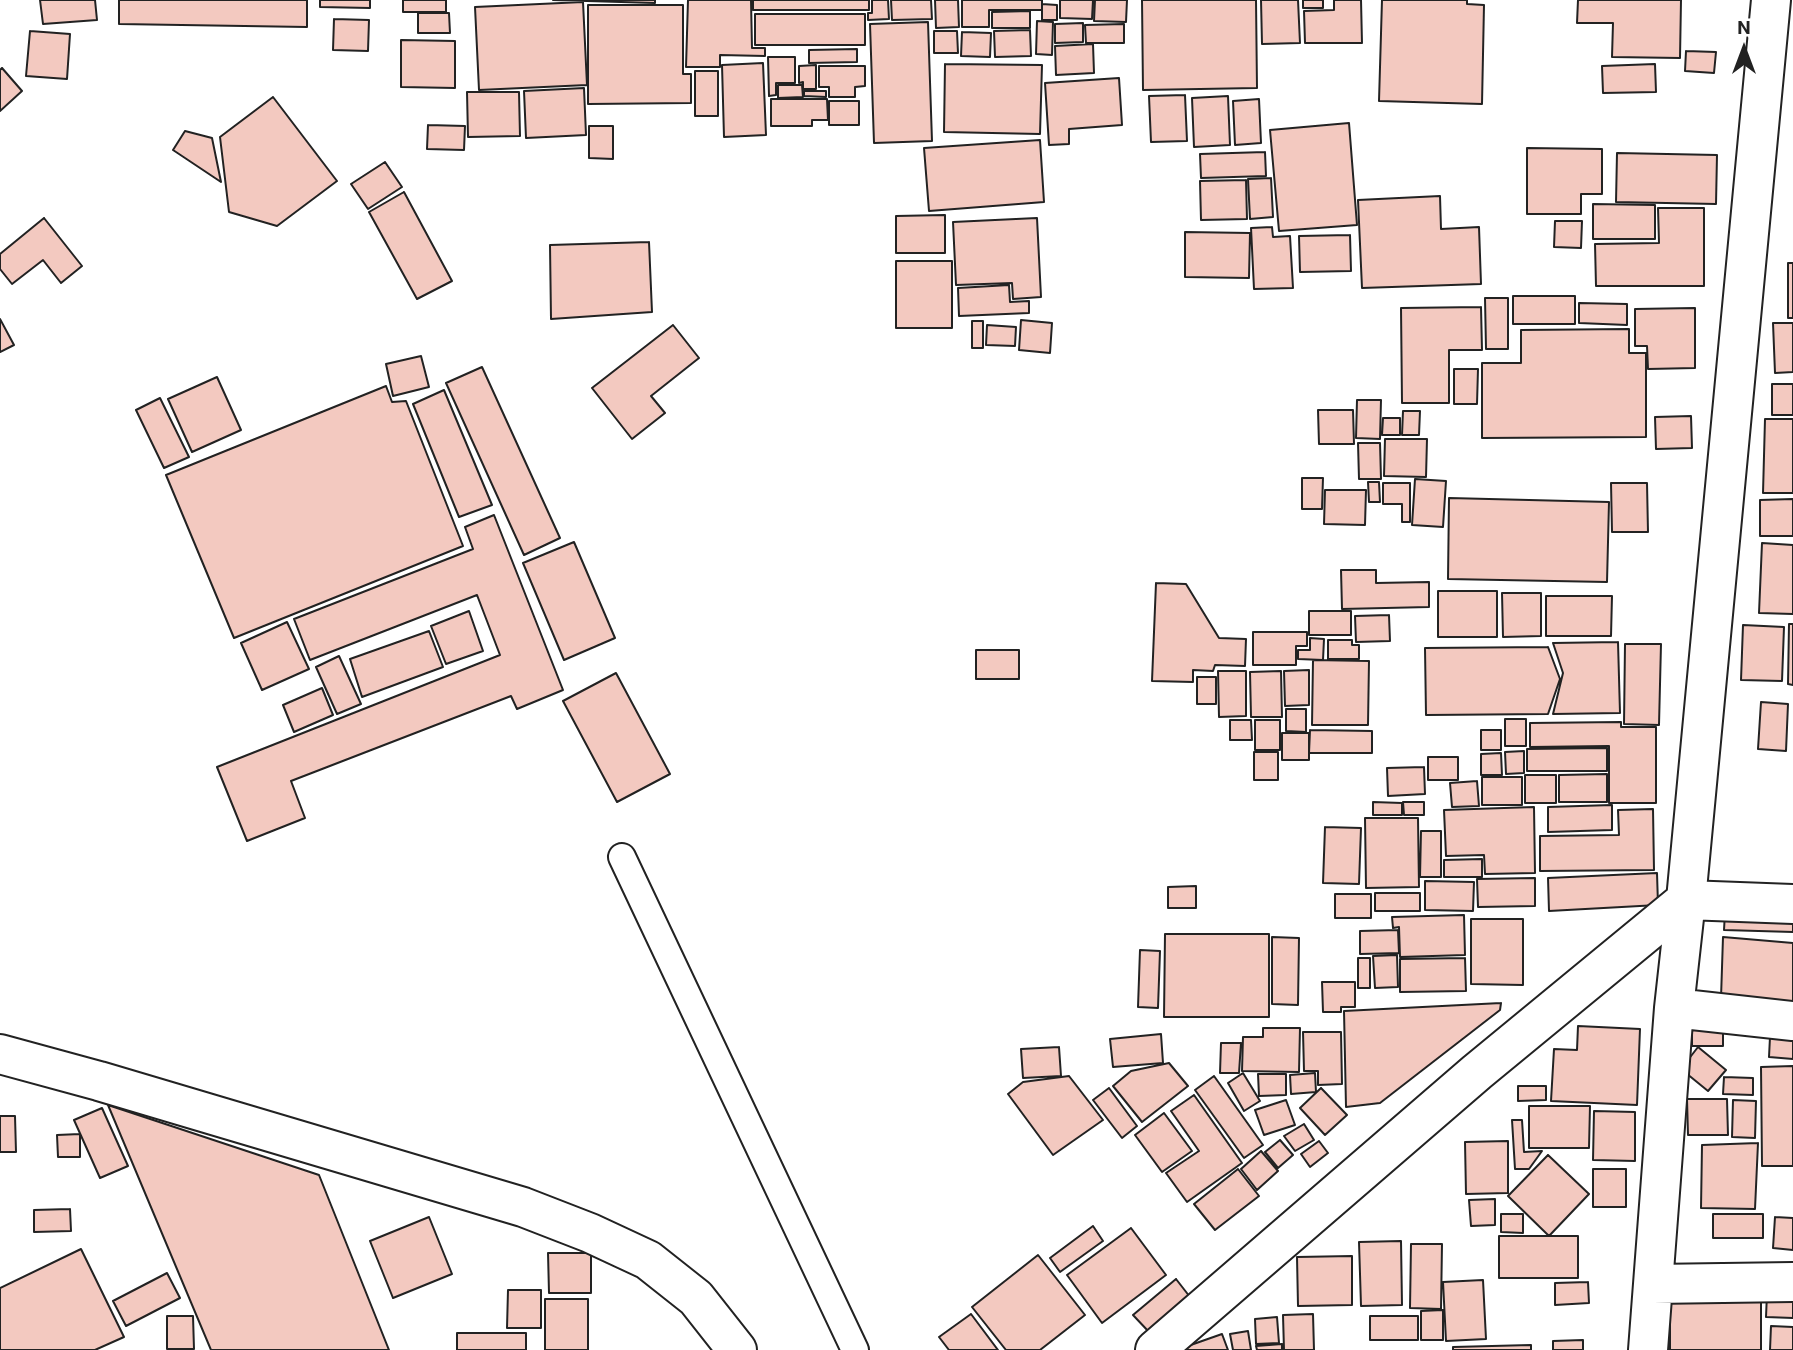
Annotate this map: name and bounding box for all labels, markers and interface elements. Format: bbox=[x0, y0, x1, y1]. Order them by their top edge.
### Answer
north arrow bbox=[1709, 14, 1779, 84]
text: N bbox=[1737, 16, 1751, 39]

